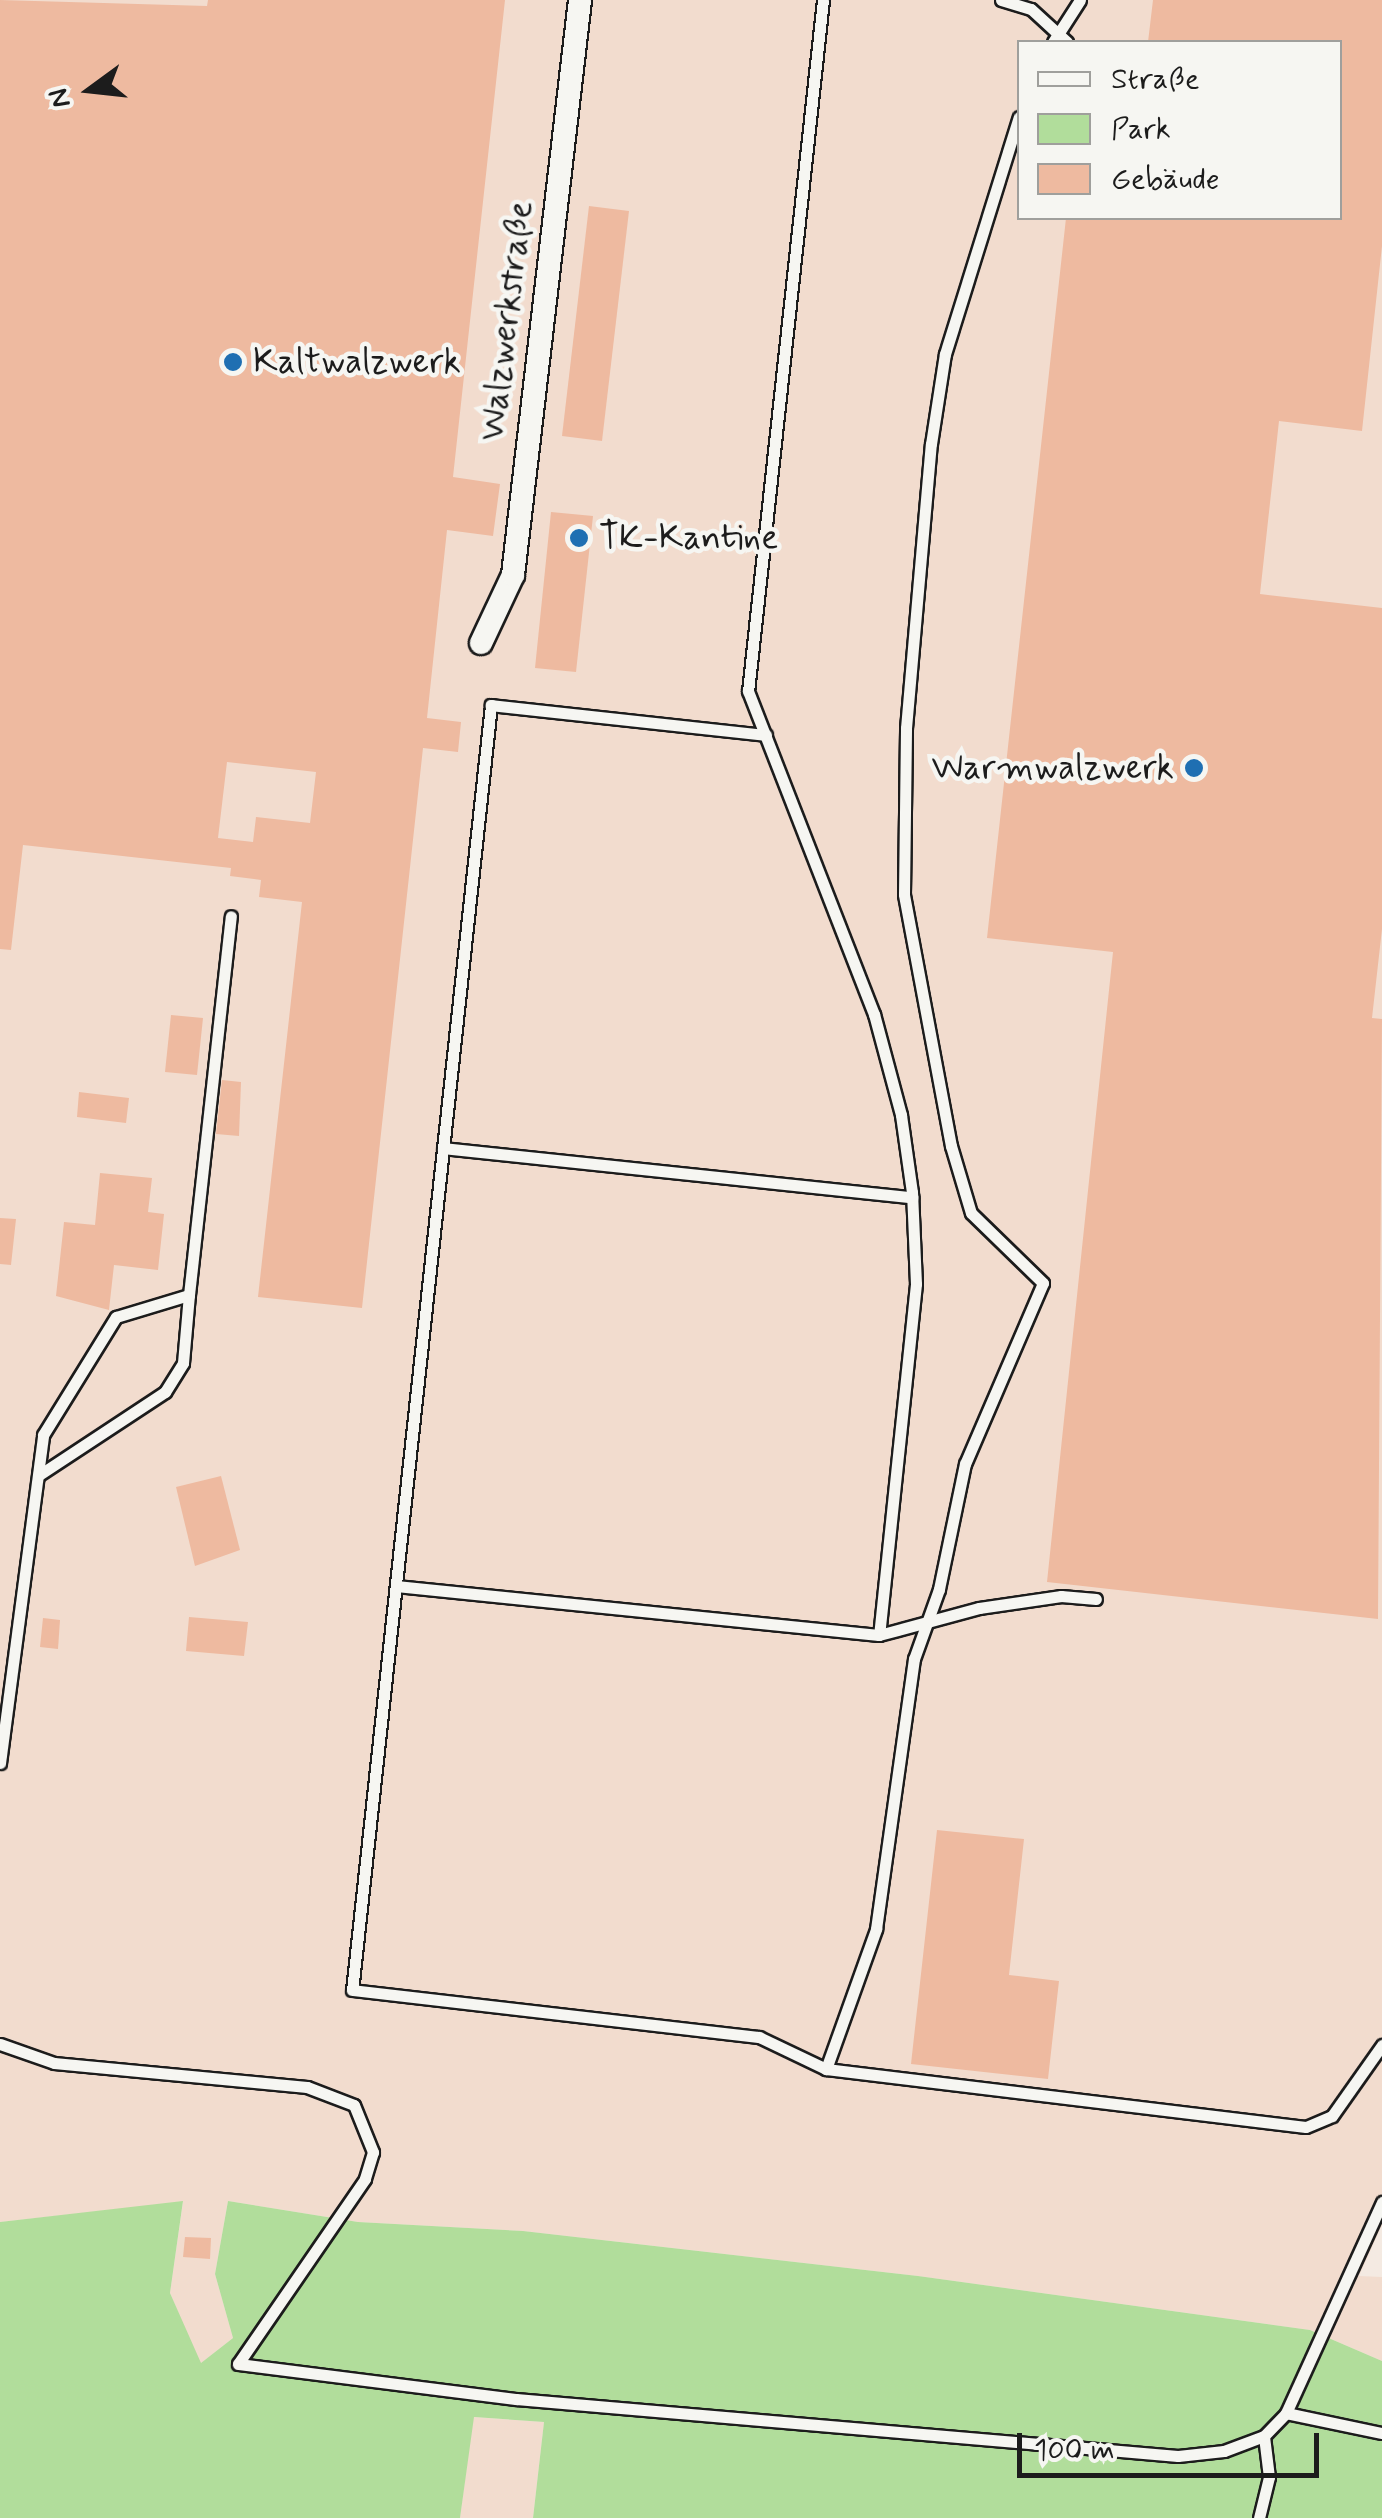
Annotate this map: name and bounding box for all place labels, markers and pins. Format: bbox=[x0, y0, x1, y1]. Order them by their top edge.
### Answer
place label: Kaltwalzwerk bbox=[253, 341, 461, 383]
marker: Kaltwalzwerk bbox=[222, 351, 244, 373]
place label: TK-Kantine bbox=[599, 517, 778, 559]
marker: TK-Kantine bbox=[568, 527, 590, 549]
place label: Warmwalzwerk bbox=[932, 747, 1174, 789]
marker: Warmwalzwerk bbox=[1183, 757, 1205, 779]

